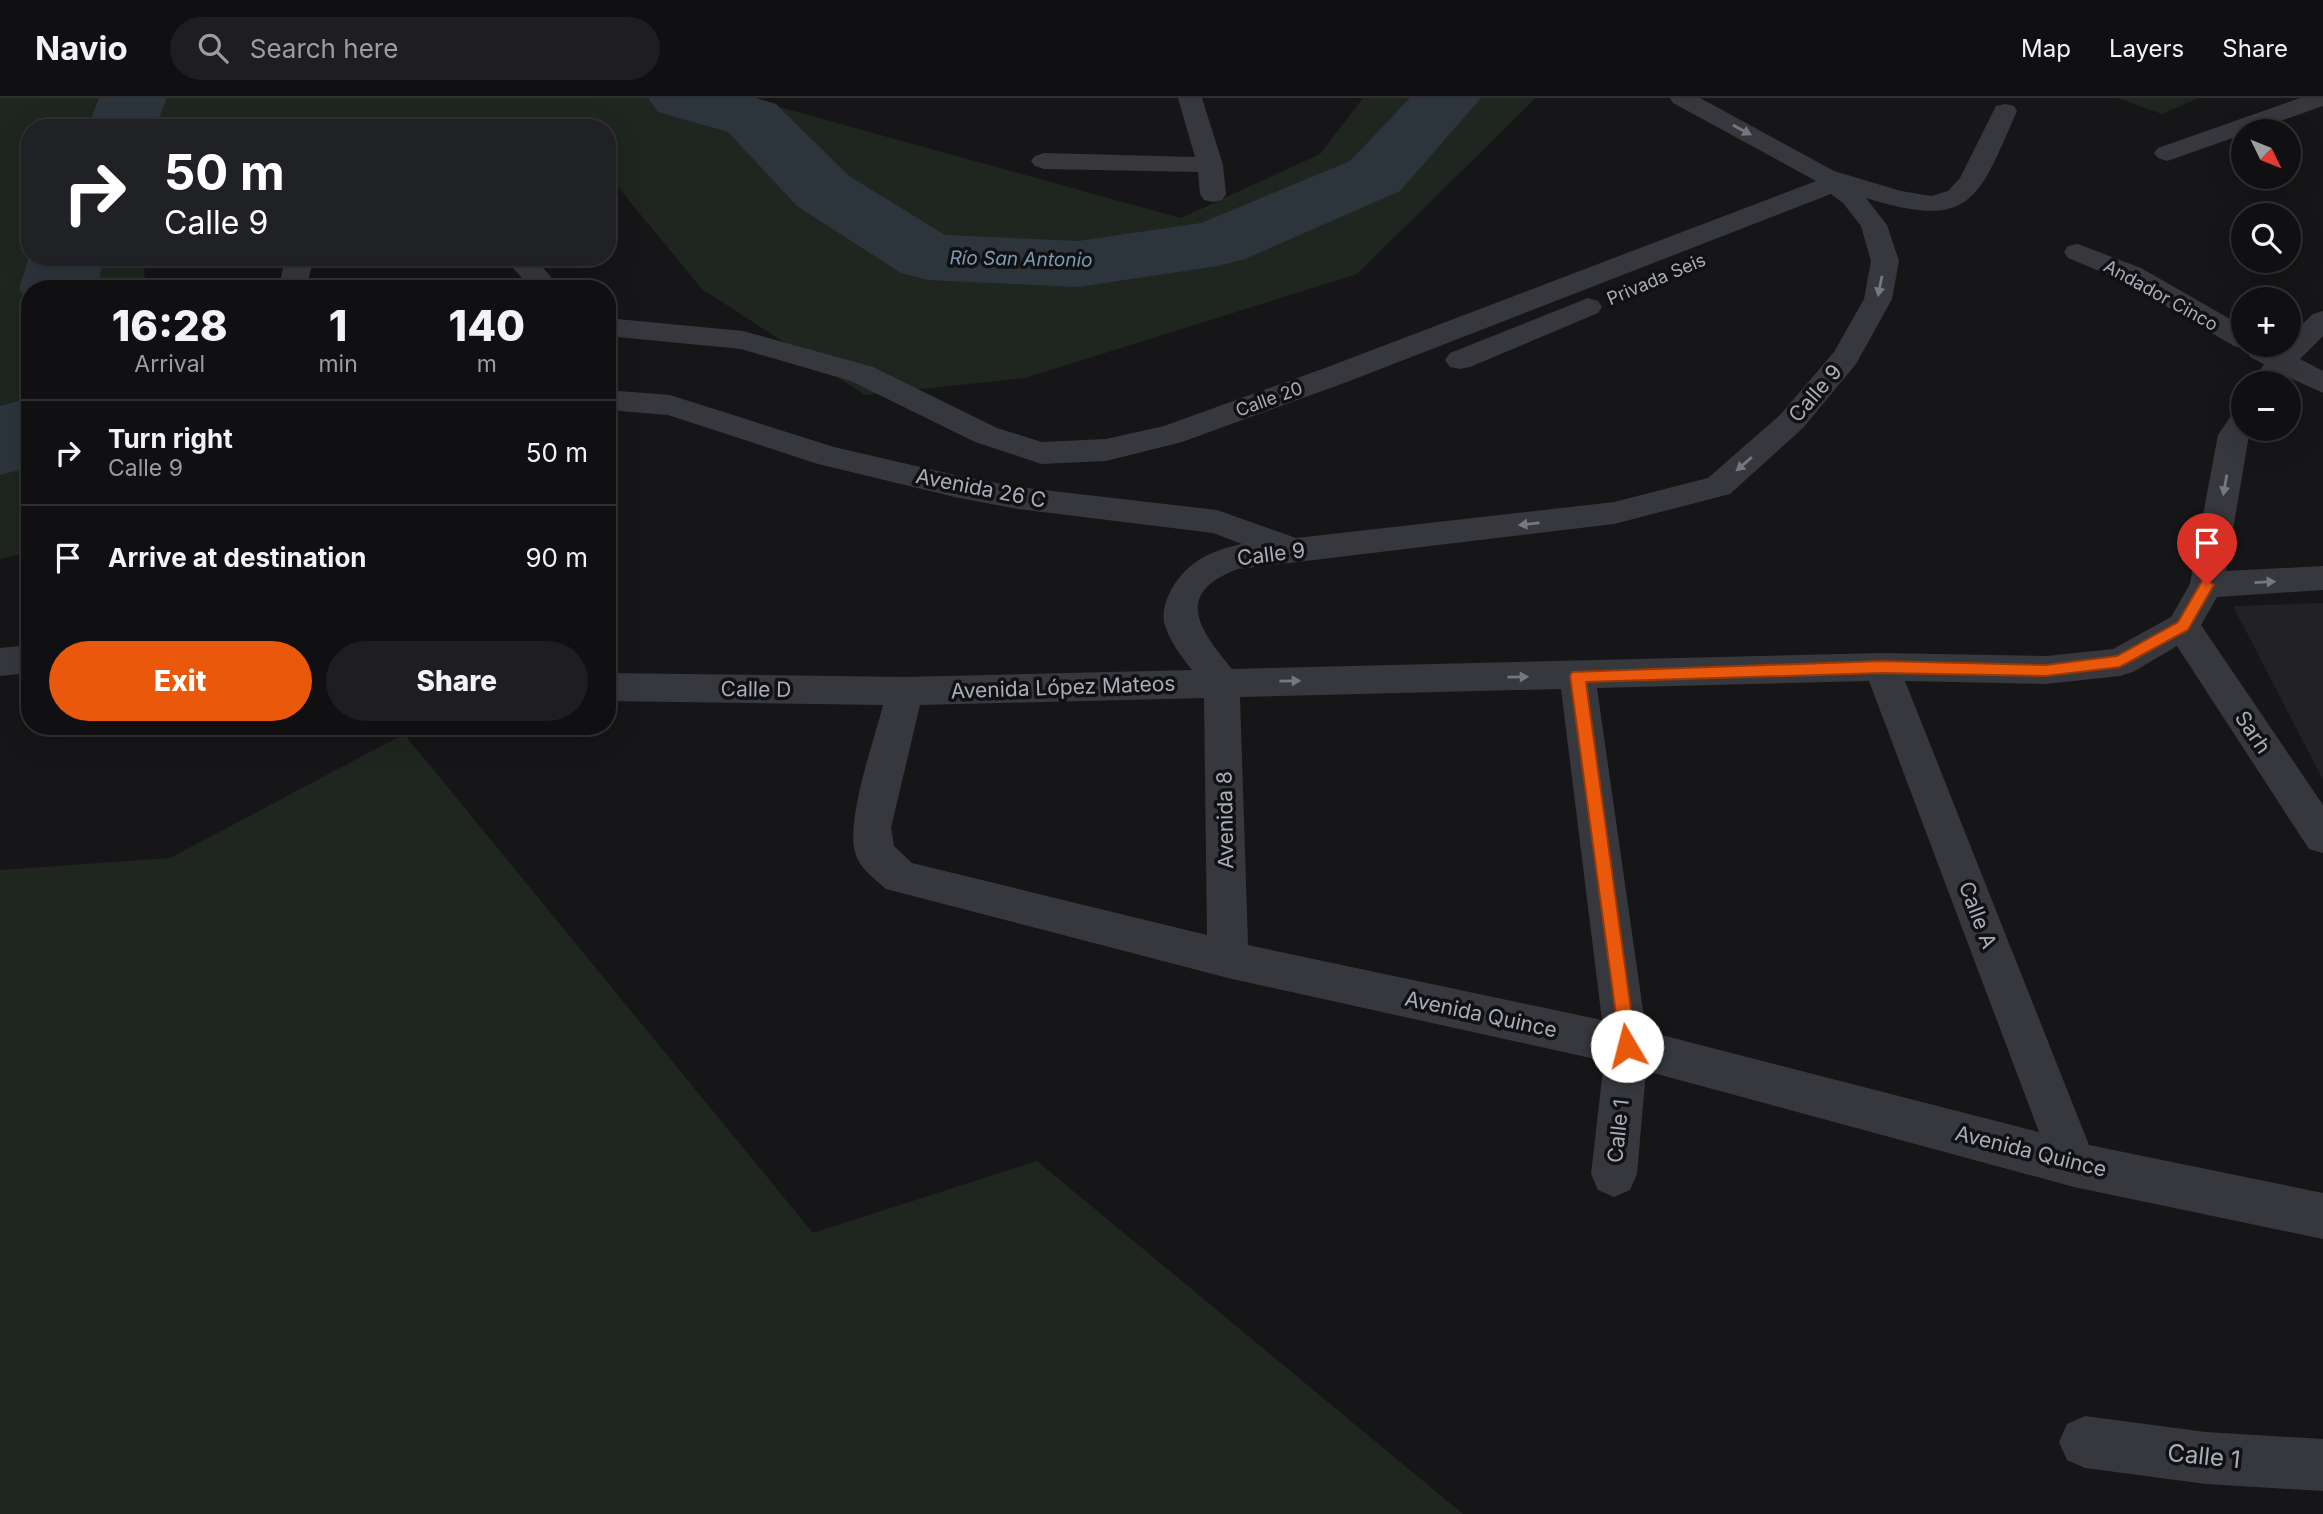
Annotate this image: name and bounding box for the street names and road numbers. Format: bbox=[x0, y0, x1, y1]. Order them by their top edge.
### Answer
street label: Privada Seis bbox=[1603, 249, 1709, 309]
street label: Andador Cinco bbox=[2100, 255, 2222, 335]
street label: Calle 9 bbox=[1783, 359, 1847, 427]
street label: Calle 20 bbox=[1233, 377, 1305, 421]
street label: Avenida 26 C bbox=[914, 463, 1048, 513]
street label: Calle 9 bbox=[1235, 537, 1307, 571]
street label: Avenida López Mateos bbox=[950, 671, 1176, 703]
street label: Calle D bbox=[720, 676, 792, 702]
street label: Sarh bbox=[2230, 706, 2276, 758]
street label: Avenida 8 bbox=[1212, 771, 1238, 869]
street label: Calle A bbox=[1954, 878, 2002, 952]
street label: Avenida Quince bbox=[1403, 986, 1559, 1042]
street label: Calle 1 bbox=[1602, 1098, 1634, 1164]
street label: Avenida Quince bbox=[1953, 1120, 2109, 1182]
street label: Calle 1 bbox=[2166, 1438, 2242, 1474]

